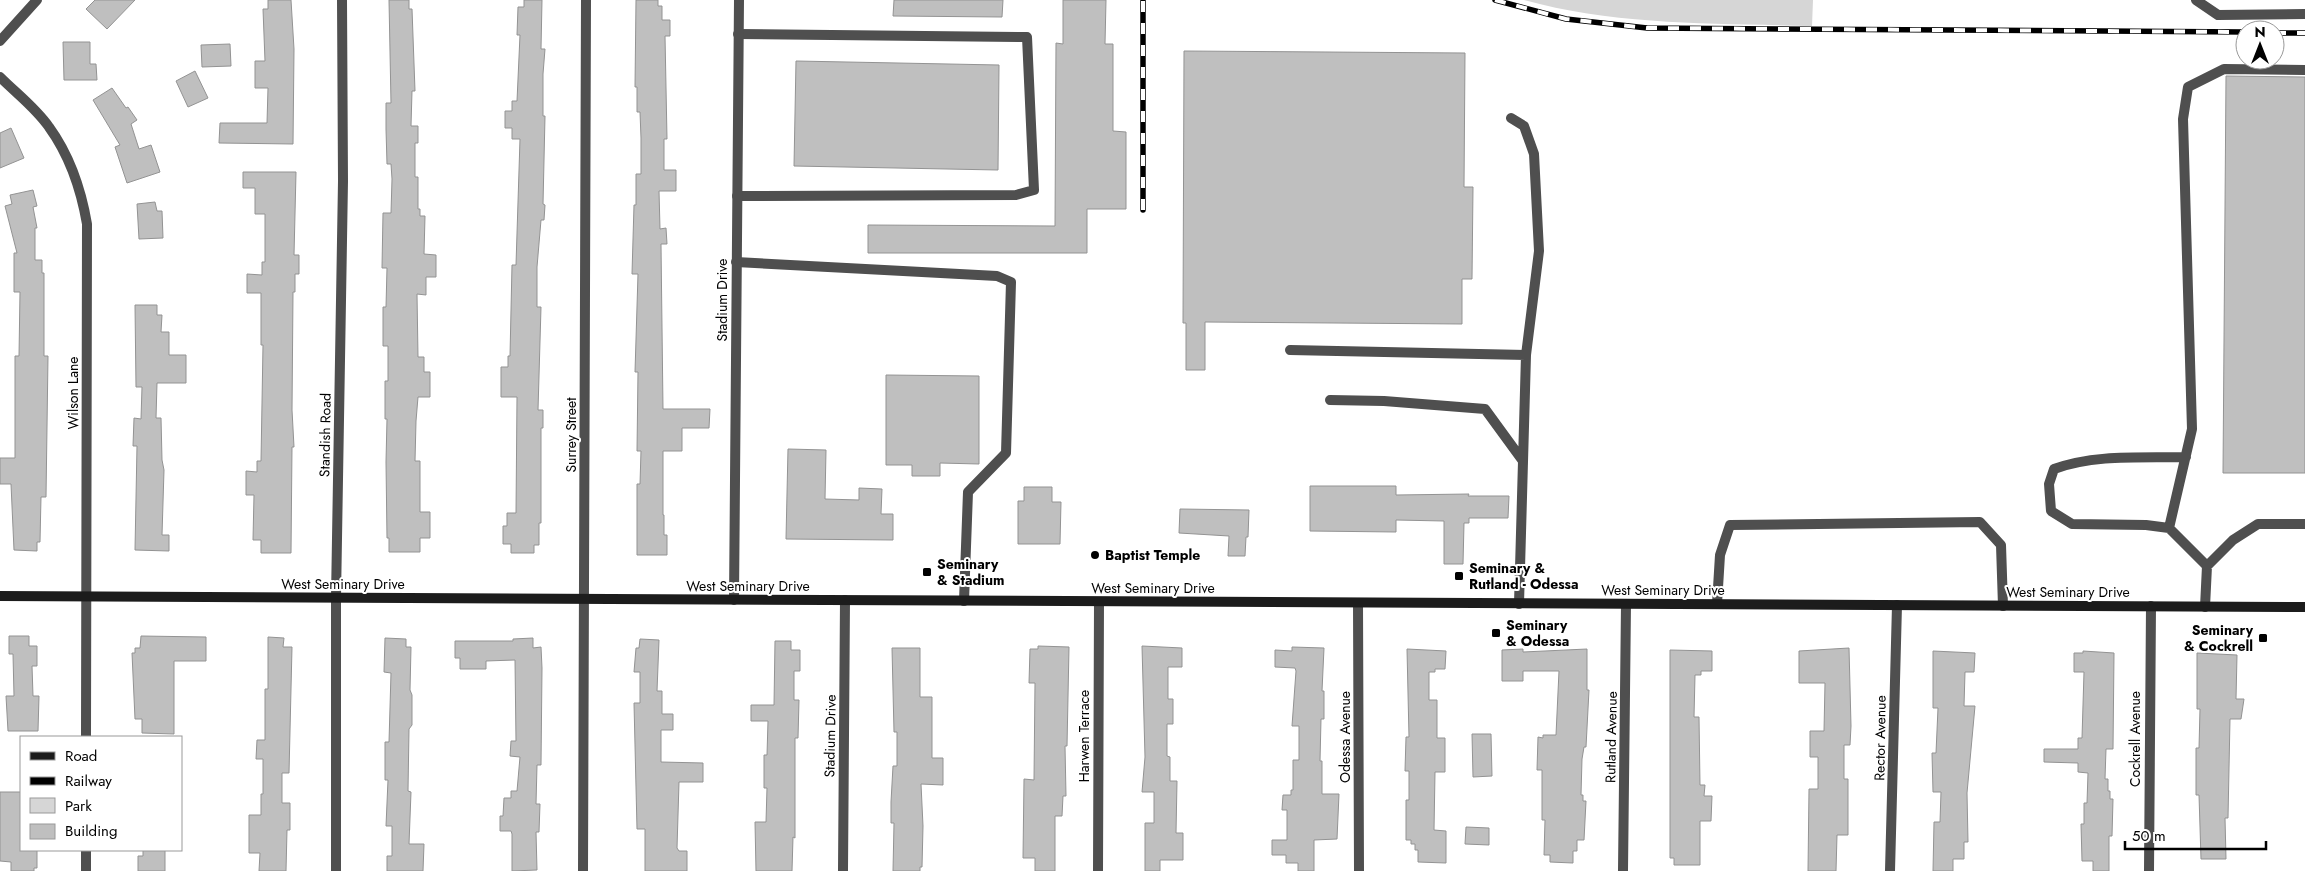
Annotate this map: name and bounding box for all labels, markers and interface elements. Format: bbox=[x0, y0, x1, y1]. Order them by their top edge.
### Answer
north arrow bbox=[2235, 20, 2285, 70]
text: N bbox=[2254, 22, 2266, 42]
street label: Stadium Drive bbox=[712, 259, 732, 341]
street label: Wilson Lane bbox=[63, 356, 83, 430]
street label: Standish Road bbox=[314, 393, 336, 477]
street label: Surrey Street bbox=[561, 397, 581, 473]
place label: Baptist Temple bbox=[1105, 545, 1200, 565]
marker: Baptist Temple bbox=[1089, 549, 1101, 561]
place label: Seminary & Stadium bbox=[937, 554, 1005, 590]
place label: Seminary & Rutland - Odessa bbox=[1469, 558, 1579, 594]
marker: Seminary & Stadium bbox=[921, 566, 933, 578]
marker: Seminary & Rutland - Odessa bbox=[1453, 570, 1465, 582]
street label: West Seminary Drive bbox=[281, 574, 405, 594]
street label: West Seminary Drive bbox=[686, 576, 810, 596]
street label: West Seminary Drive bbox=[1091, 578, 1215, 598]
street label: West Seminary Drive bbox=[1601, 580, 1725, 600]
street label: West Seminary Drive bbox=[2006, 582, 2130, 602]
place label: Seminary & Odessa bbox=[1506, 615, 1569, 651]
place label: Seminary & Cockrell bbox=[2184, 620, 2254, 656]
marker: Seminary & Odessa bbox=[1490, 627, 1502, 639]
marker: Seminary & Cockrell bbox=[2257, 632, 2269, 644]
street label: Harwen Terrace bbox=[1074, 690, 1094, 782]
street label: Odessa Avenue bbox=[1335, 691, 1355, 783]
street label: Rutland Avenue bbox=[1600, 691, 1622, 783]
street label: Cockrell Avenue bbox=[2125, 691, 2145, 787]
street label: Stadium Drive bbox=[819, 694, 841, 778]
street label: Rector Avenue bbox=[1869, 695, 1891, 781]
legend bbox=[20, 736, 182, 851]
text: Road bbox=[65, 745, 97, 767]
text: Railway bbox=[65, 770, 112, 792]
text: Park bbox=[65, 795, 92, 817]
scale bar bbox=[2125, 818, 2266, 850]
text: Building bbox=[65, 820, 117, 842]
text: 50 m bbox=[2132, 825, 2166, 847]

